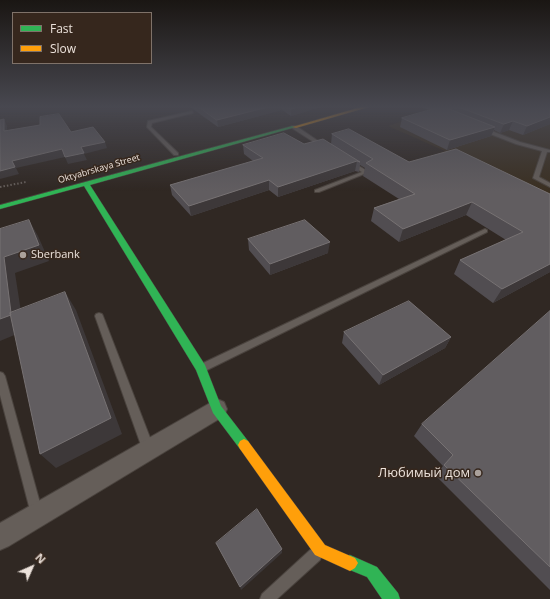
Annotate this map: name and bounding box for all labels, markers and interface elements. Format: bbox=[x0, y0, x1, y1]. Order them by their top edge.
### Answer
legend bbox=[12, 12, 152, 64]
text: Fast bbox=[50, 20, 73, 37]
text: Slow bbox=[50, 40, 76, 57]
street label: Oktyabrskaya Street bbox=[57, 152, 141, 186]
place label: Sberbank bbox=[31, 248, 80, 262]
marker: Sberbank bbox=[18, 250, 28, 260]
place label: Любимый дом bbox=[378, 465, 470, 481]
marker: Любимый дом bbox=[473, 468, 483, 478]
north arrow bbox=[12, 547, 52, 587]
text: N bbox=[32, 550, 49, 567]

